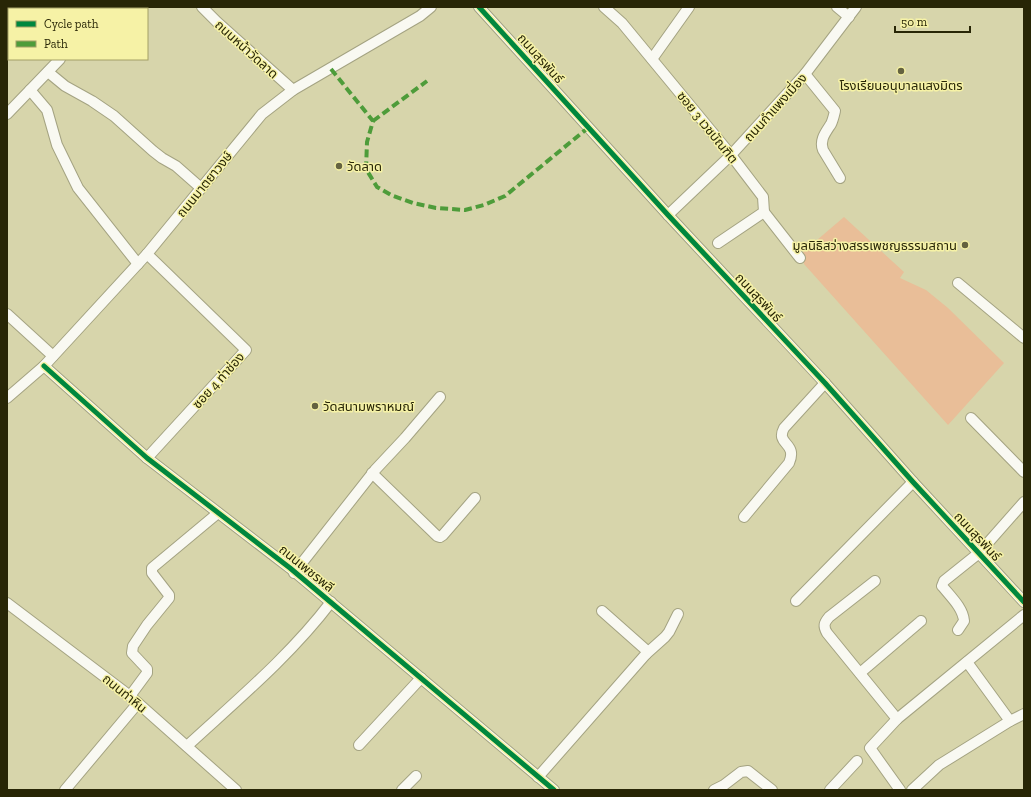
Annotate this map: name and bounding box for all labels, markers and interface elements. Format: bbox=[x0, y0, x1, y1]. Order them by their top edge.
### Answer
legend bbox=[8, 8, 148, 60]
scale bar bbox=[895, 8, 970, 34]
text: 50 m bbox=[901, 15, 928, 29]
text: Cycle path bbox=[44, 17, 99, 31]
street label: ถนนหน้าวัดลาด bbox=[212, 17, 281, 82]
street label: ถนนสุรพันธ์ bbox=[514, 30, 567, 86]
text: Path bbox=[44, 37, 68, 51]
marker: โรงเรียนอนุบาลแสงมิตร bbox=[896, 66, 906, 76]
street label: ถนนกำแพงเมี่อง bbox=[739, 69, 810, 144]
place label: โรงเรียนอนุบาลแสงมิตร bbox=[839, 78, 963, 93]
street label: ซอย 3 เวชบัณฑิต bbox=[674, 88, 741, 166]
street label: ถนนมาตยาวงษ์ bbox=[173, 149, 235, 220]
place label: วัดลาด bbox=[347, 159, 382, 174]
marker: วัดลาด bbox=[334, 161, 344, 171]
place label: มูลนิธิสว่างสรรเพชญธรรมสถาน bbox=[792, 238, 957, 253]
marker: มูลนิธิสว่างสรรเพชญธรรมสถาน bbox=[960, 240, 970, 250]
street label: ถนนสุรพันธ์ bbox=[732, 270, 785, 325]
street label: ซอย 4 ท่าช่อง bbox=[189, 349, 247, 411]
place label: วัดสนามพราหมณ์ bbox=[323, 399, 414, 414]
marker: วัดสนามพราหมณ์ bbox=[310, 401, 320, 411]
street label: ถนนสุรพันธ์ bbox=[951, 509, 1004, 564]
street label: ถนนเพชรพลี bbox=[276, 542, 337, 595]
street label: ถนนท่าหิน bbox=[100, 671, 150, 716]

